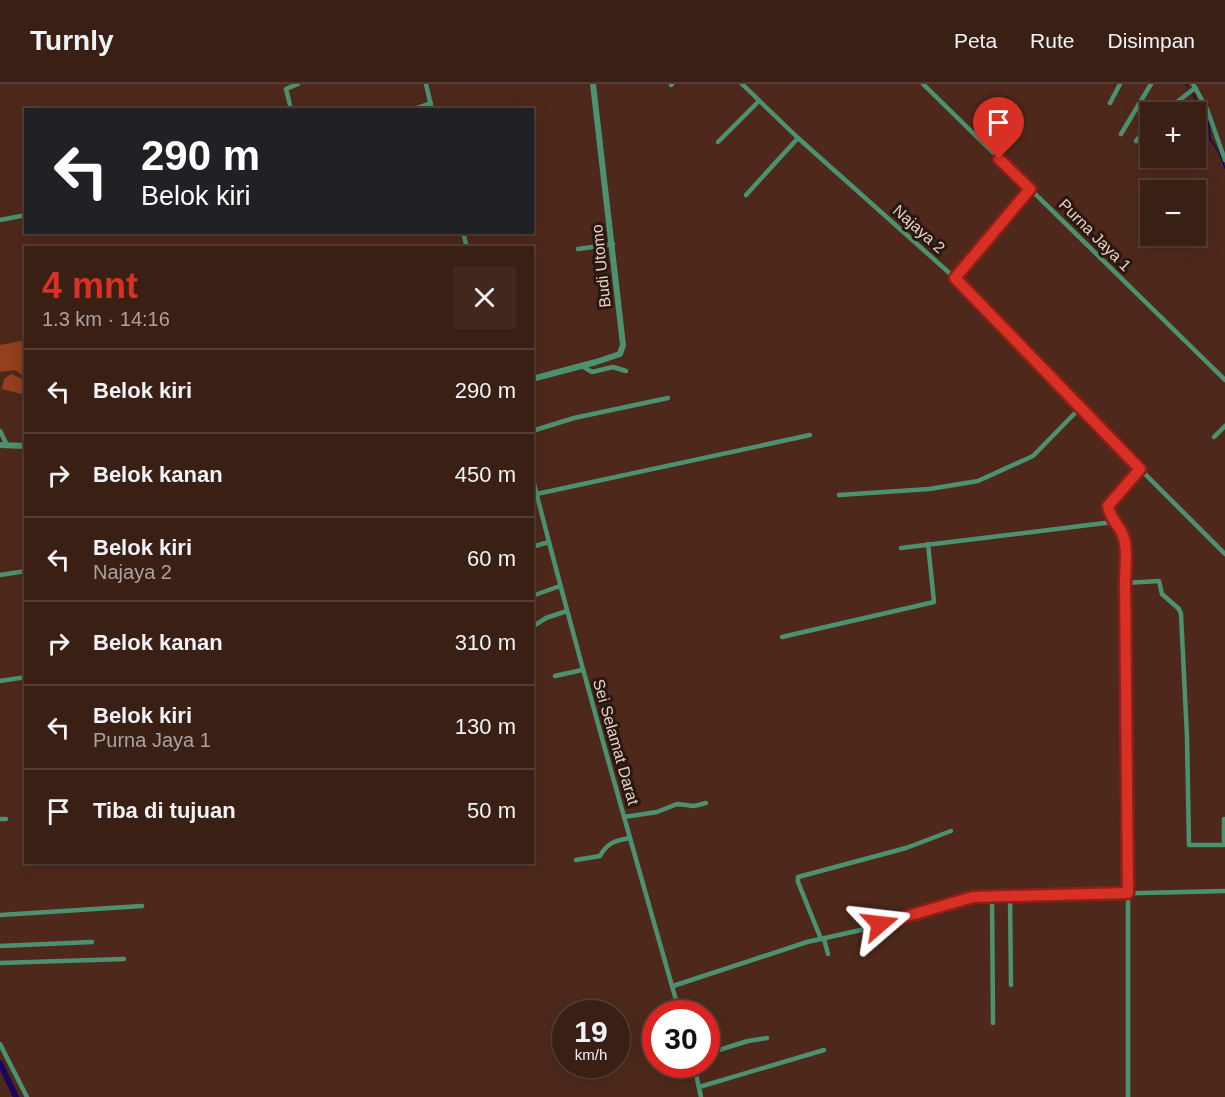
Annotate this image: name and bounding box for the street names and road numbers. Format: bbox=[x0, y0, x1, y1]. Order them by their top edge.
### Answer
street label: Purna Jaya 1 bbox=[1056, 196, 1134, 274]
street label: Najaya 2 bbox=[890, 202, 948, 257]
street label: Budi Utomo bbox=[588, 223, 614, 308]
street label: Sei Selamat Darat bbox=[590, 677, 642, 807]

